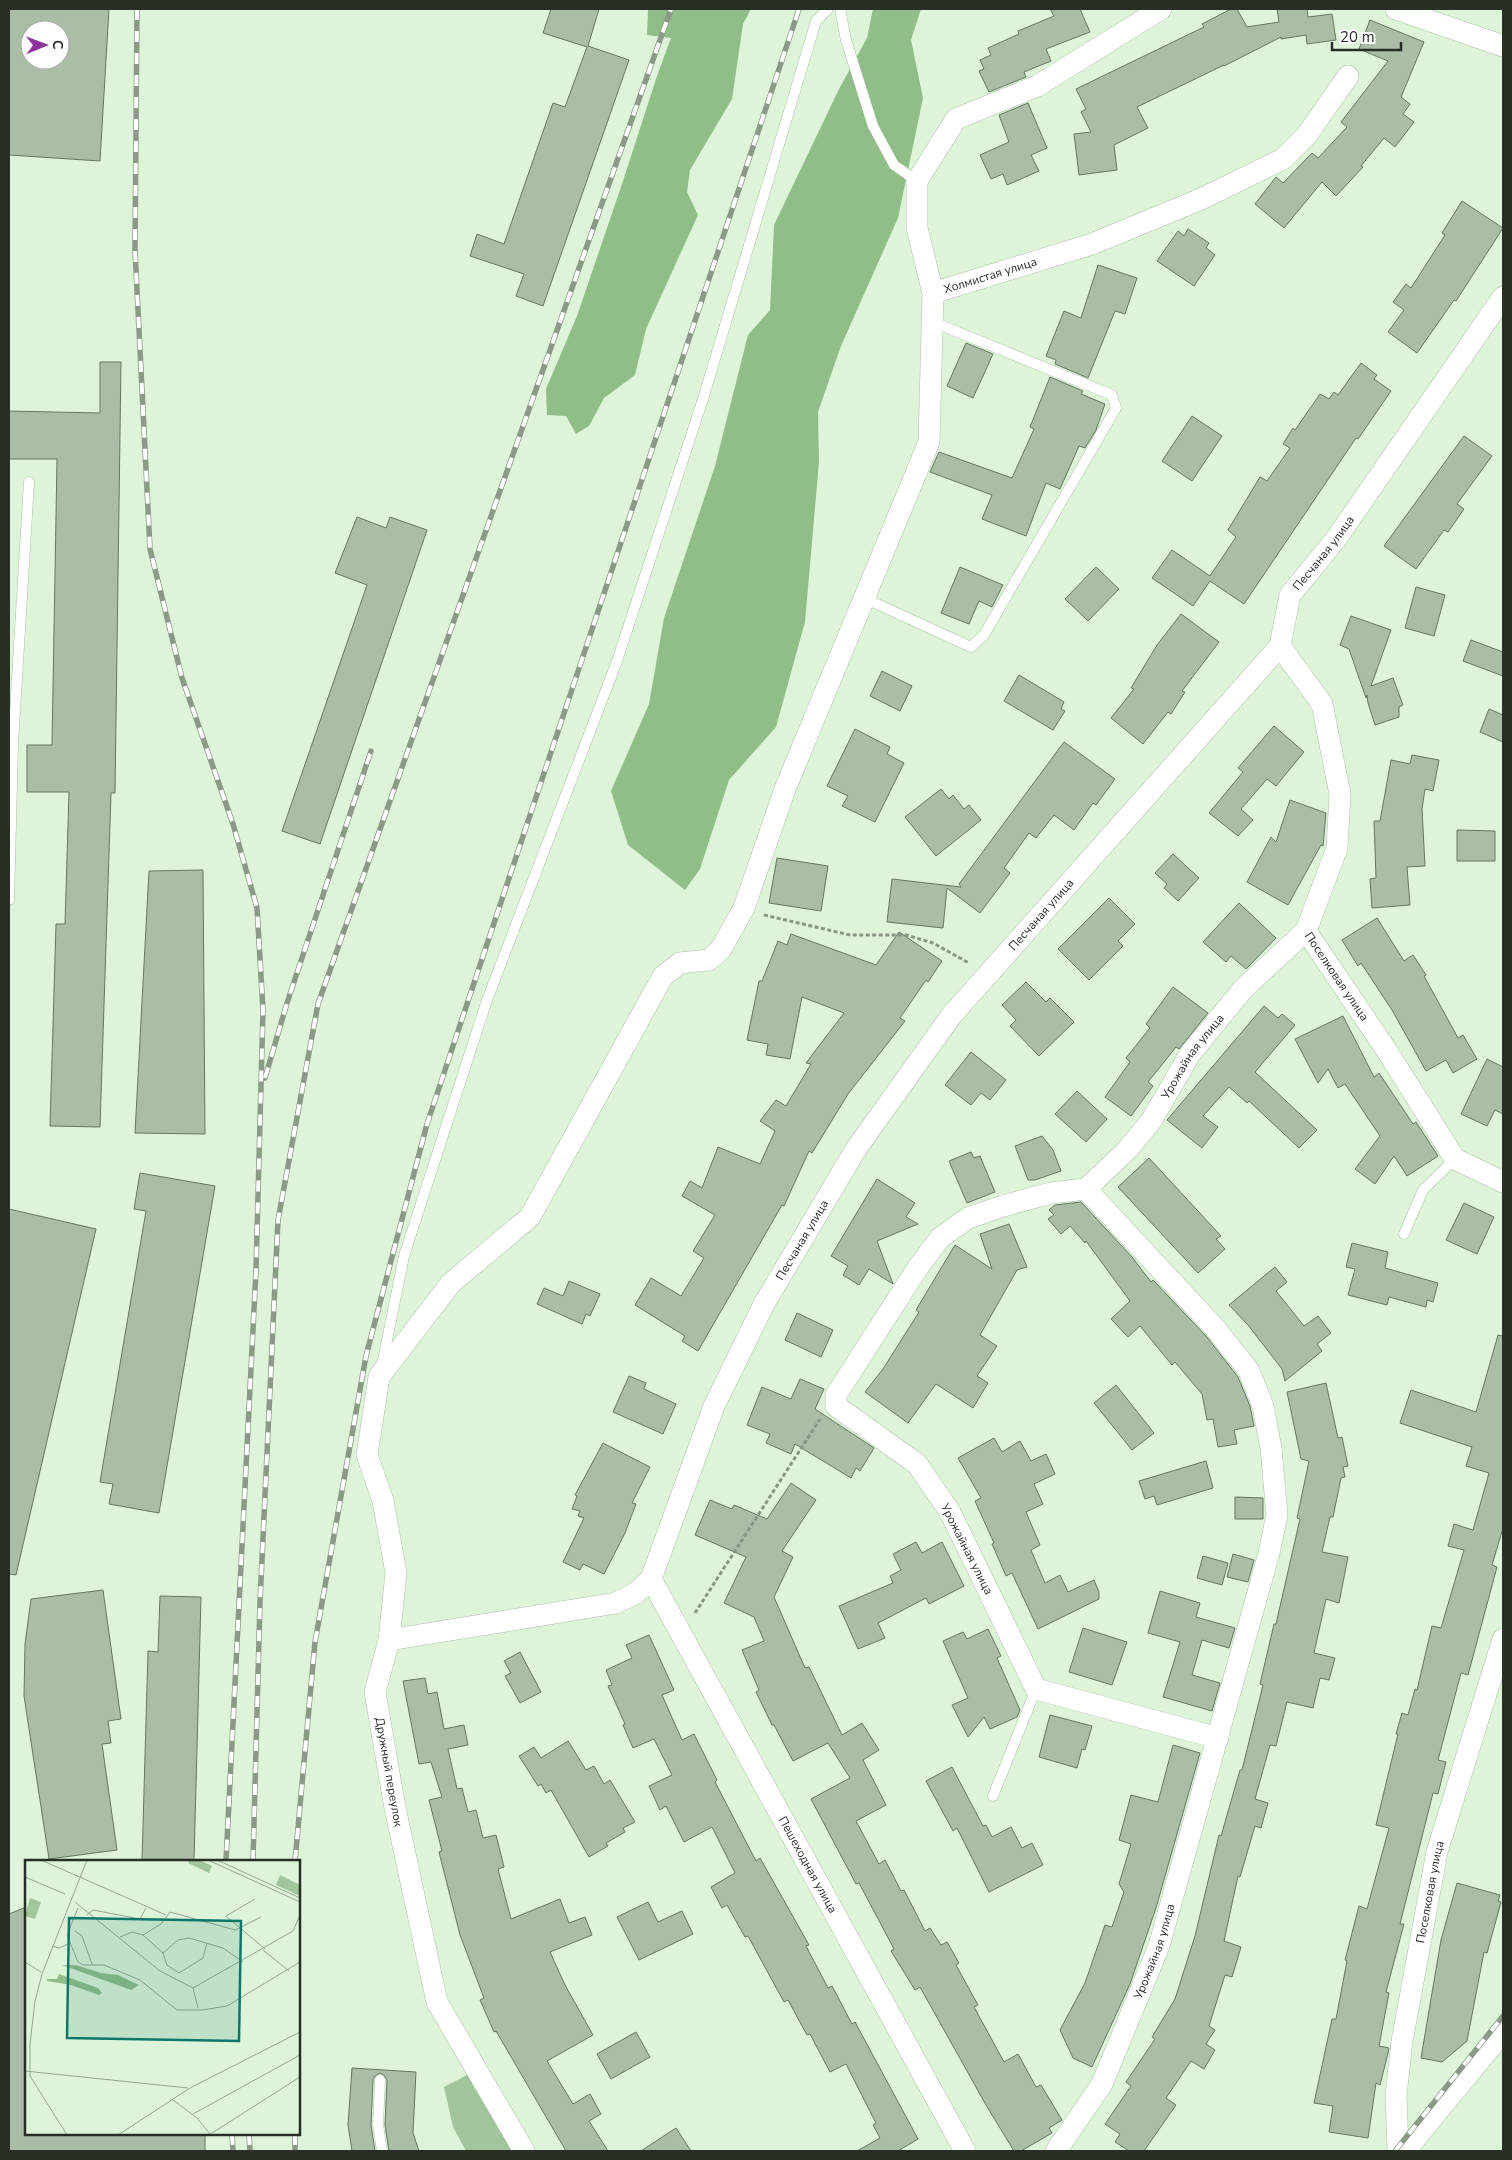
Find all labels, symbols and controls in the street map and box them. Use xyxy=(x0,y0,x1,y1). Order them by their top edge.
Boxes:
north arrow xyxy=(20,20,70,70)
scale bar xyxy=(1332,20,1401,52)
text: 20 m xyxy=(1340,27,1375,47)
text: С xyxy=(48,40,67,50)
street label: Холмистая улица xyxy=(942,253,1039,297)
street label: Песчаная улица xyxy=(1289,513,1358,594)
street label: Песчаная улица xyxy=(1005,875,1077,954)
street label: Поселковая улица xyxy=(1301,929,1373,1024)
street label: Урожайная улица xyxy=(1157,1011,1228,1103)
street label: Песчаная улица xyxy=(772,1197,832,1283)
street label: Урожайная улица xyxy=(937,1500,997,1597)
street label: Дружный переулок xyxy=(371,1716,407,1829)
street label: Пешеходная улица xyxy=(775,1813,841,1916)
street label: Поселковая улица xyxy=(1412,1839,1448,1945)
inset map xyxy=(25,1860,300,2135)
street label: Урожайная улица xyxy=(1130,1902,1178,2003)

